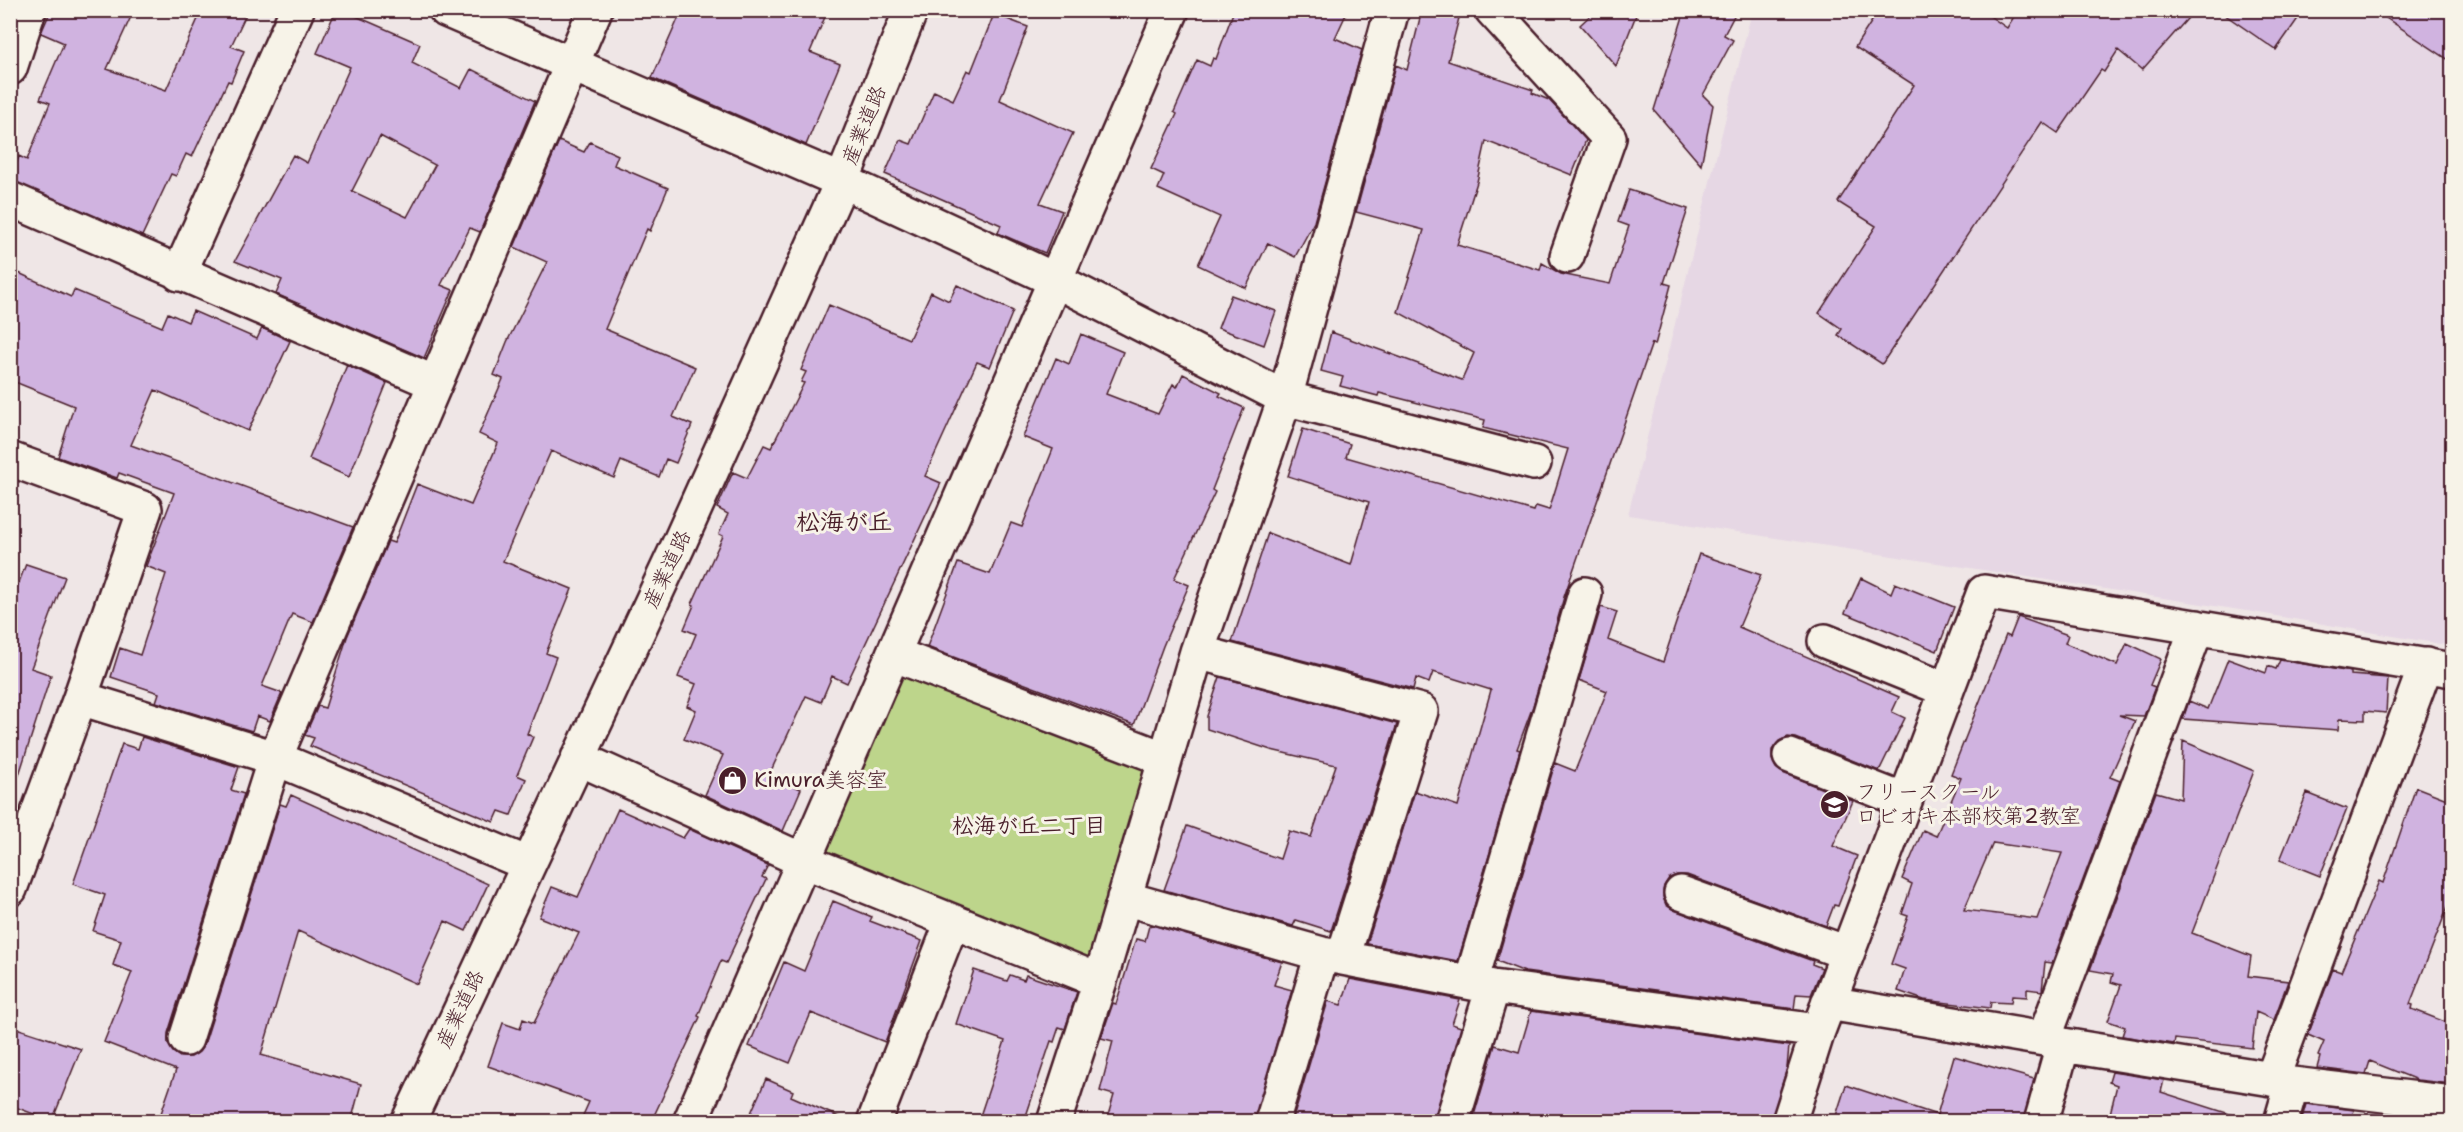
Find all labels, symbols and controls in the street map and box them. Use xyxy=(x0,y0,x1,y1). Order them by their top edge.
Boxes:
street label: 産業道路 xyxy=(835,81,893,169)
district label: 松海が丘 xyxy=(796,506,892,538)
street label: 産業道路 xyxy=(637,525,697,613)
shop icon: Kimura美容室 xyxy=(717,764,749,796)
place label: Kimura美容室 xyxy=(754,766,887,794)
place label: フリースクール ロビオキ本部校第2教室 xyxy=(1856,778,2081,830)
school or university icon: フリースクール ロビオキ本部校第2教室 xyxy=(1819,788,1851,820)
district label: 松海が丘二丁目 xyxy=(952,811,1106,840)
street label: 産業道路 xyxy=(430,965,490,1053)

